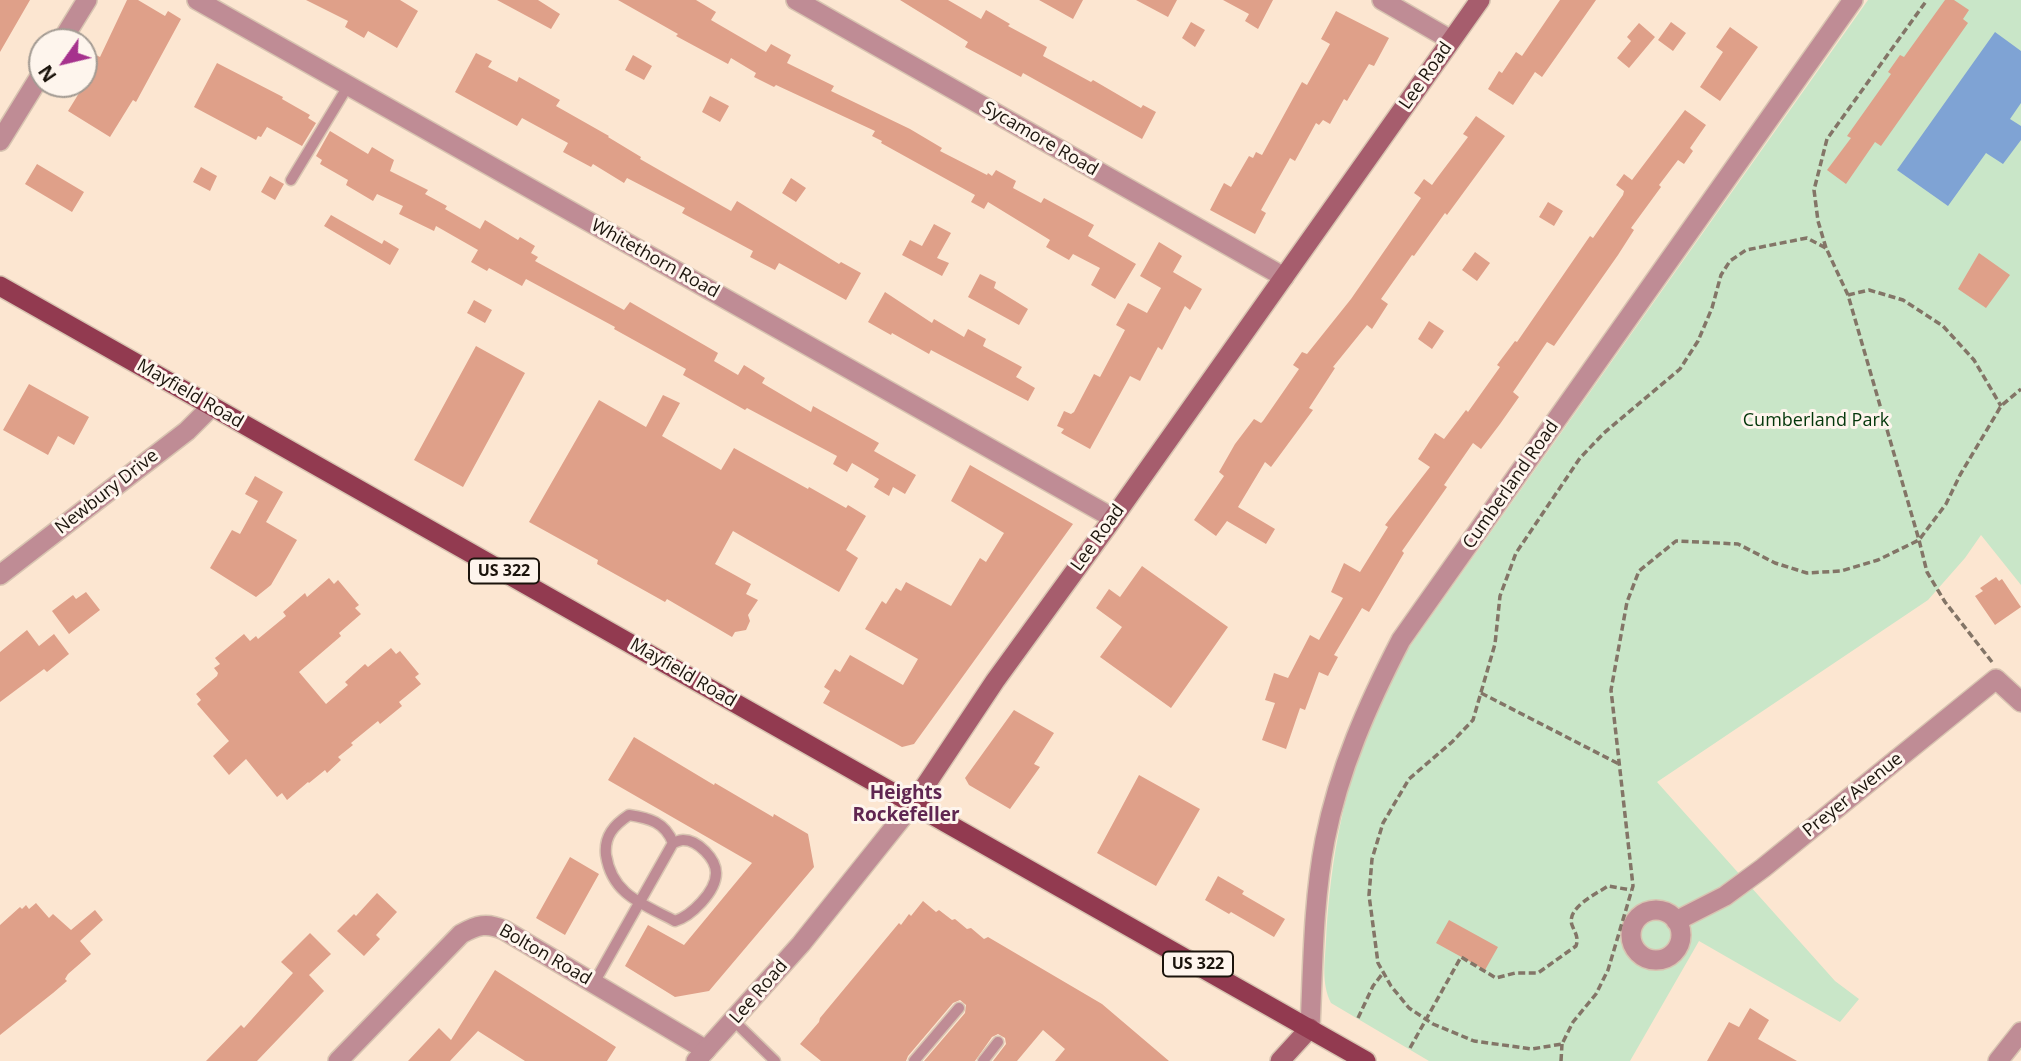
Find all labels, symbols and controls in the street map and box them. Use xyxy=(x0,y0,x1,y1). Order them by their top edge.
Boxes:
north arrow xyxy=(28,28,98,98)
street label: Lee Road xyxy=(1395,38,1457,114)
text: N xyxy=(32,60,62,87)
street label: Sycamore Road xyxy=(978,97,1102,181)
street label: Whitethorn Road xyxy=(587,215,723,303)
street label: Mayfield Road xyxy=(133,355,247,433)
park label: Cumberland Park xyxy=(1743,410,1889,432)
street label: Cumberland Road xyxy=(1459,417,1563,553)
street label: Newbury Drive xyxy=(51,445,163,539)
street label: Lee Road xyxy=(1067,500,1129,576)
road number: US 322 xyxy=(469,558,539,584)
street label: Mayfield Road xyxy=(626,634,740,712)
street label: Preyer Avenue xyxy=(1799,748,1907,842)
district label: Heights Rockefeller xyxy=(852,783,960,827)
street label: Bolton Road xyxy=(495,920,595,990)
road number: US 322 xyxy=(1163,952,1233,976)
street label: Lee Road xyxy=(726,956,792,1028)

